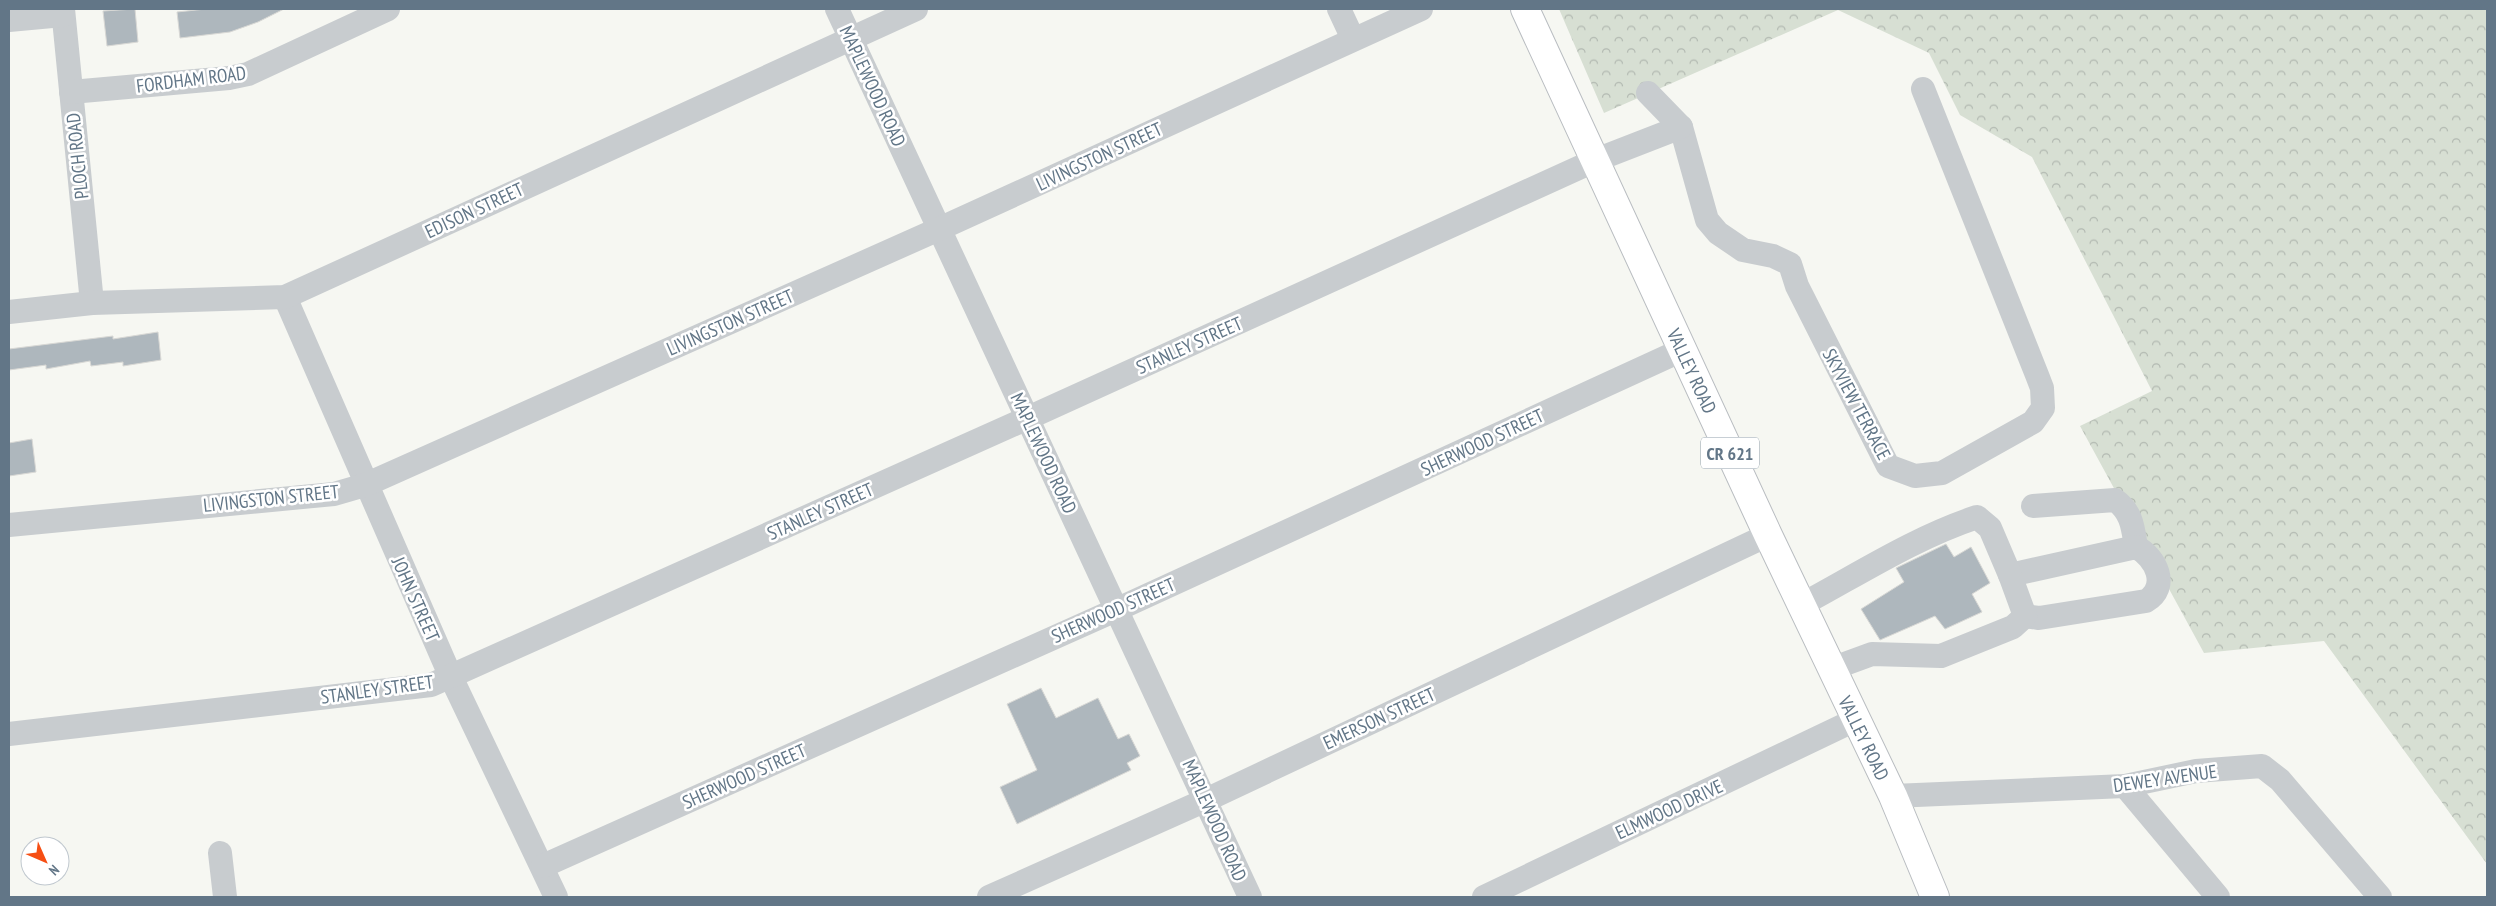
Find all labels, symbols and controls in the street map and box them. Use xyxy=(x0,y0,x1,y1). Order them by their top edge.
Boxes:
street label: MAPLEWOOD ROAD xyxy=(835,22,911,150)
street label: FORDHAM ROAD xyxy=(135,60,247,98)
street label: PLOCH ROAD xyxy=(61,112,93,200)
street label: LIVINGSTON STREET xyxy=(1032,116,1166,196)
street label: EDISON STREET xyxy=(421,177,528,243)
street label: LIVINGSTON STREET xyxy=(663,283,798,361)
street label: STANLEY STREET xyxy=(1132,311,1246,379)
street label: VALLEY ROAD xyxy=(1662,324,1722,417)
street label: SKYVIEW TERRACE xyxy=(1818,344,1896,464)
street label: MAPLEWOOD ROAD xyxy=(1006,389,1082,517)
street label: SHERWOOD STREET xyxy=(1417,403,1548,481)
road number: CR 621 xyxy=(1701,438,1759,468)
street label: STANLEY STREET xyxy=(763,477,877,545)
street label: LIVINGSTON STREET xyxy=(202,479,341,517)
street label: JOHN STREET xyxy=(386,552,445,645)
street label: SHERWOOD STREET xyxy=(1047,572,1179,648)
street label: STANLEY STREET xyxy=(319,669,435,709)
street label: EMERSON STREET xyxy=(1319,681,1439,754)
street label: VALLEY ROAD xyxy=(1833,691,1895,784)
street label: SHERWOOD STREET xyxy=(678,738,810,814)
street label: MAPLEWOOD ROAD xyxy=(1177,755,1253,885)
street label: DEWEY AVENUE xyxy=(2112,759,2218,797)
street label: ELMWOOD DRIVE xyxy=(1611,774,1727,844)
north arrow xyxy=(20,836,70,886)
text: N xyxy=(45,861,63,879)

